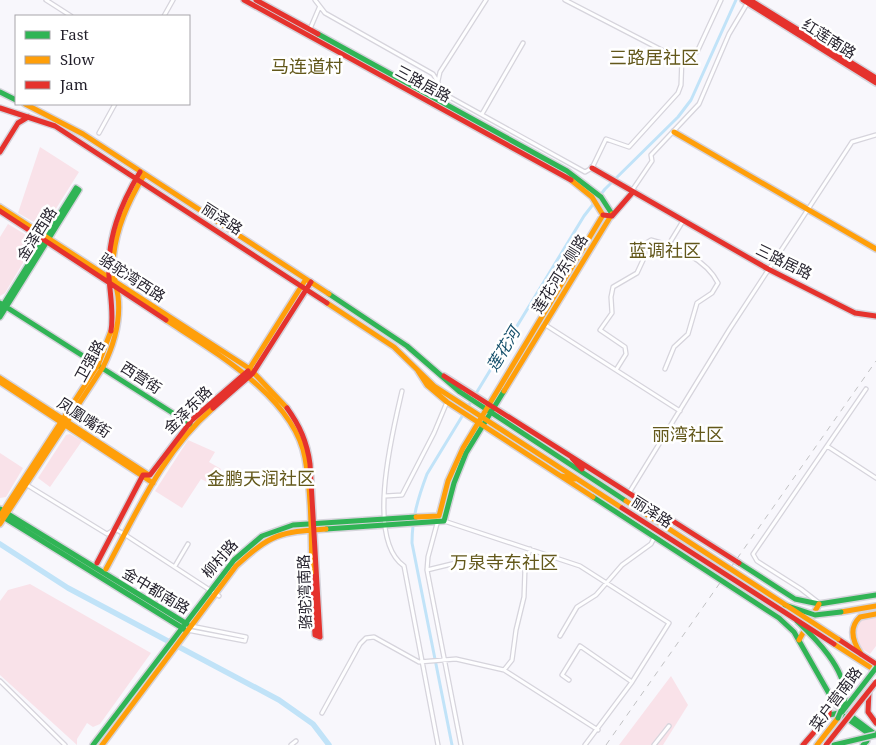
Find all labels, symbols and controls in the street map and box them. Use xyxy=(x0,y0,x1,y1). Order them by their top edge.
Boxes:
street label: 红莲南路 xyxy=(799,14,860,63)
legend xyxy=(15,15,190,105)
text: Fast xyxy=(60,24,89,44)
district label: 三路居社区 xyxy=(609,45,699,69)
text: Slow xyxy=(60,49,94,69)
district label: 马连道村 xyxy=(271,54,343,78)
street label: 三路居路 xyxy=(392,60,455,106)
text: Jam xyxy=(59,74,88,94)
street label: 丽泽路 xyxy=(198,198,247,239)
street label: 金泽西路 xyxy=(12,203,61,264)
street label: 莲花河东侧路 xyxy=(527,230,591,317)
district label: 蓝调社区 xyxy=(629,238,701,262)
street label: 三路居路 xyxy=(753,239,816,283)
street label: 骆驼湾西路 xyxy=(96,248,169,306)
water label: 莲花河 xyxy=(481,320,526,375)
street label: 卫强路 xyxy=(69,336,109,385)
street label: 西营街 xyxy=(117,357,166,398)
street label: 金泽东路 xyxy=(159,381,216,438)
street label: 凤凰嘴街 xyxy=(54,392,115,442)
district label: 丽湾社区 xyxy=(652,422,724,446)
district label: 金鹏天润社区 xyxy=(207,466,315,490)
street label: 丽泽路 xyxy=(628,491,677,532)
street label: 柳村路 xyxy=(197,535,242,582)
district label: 万泉寺东社区 xyxy=(450,550,558,574)
street label: 骆驼湾南路 xyxy=(293,554,315,630)
street label: 金中都南路 xyxy=(119,562,194,618)
street label: 菜户营南路 xyxy=(805,662,866,734)

